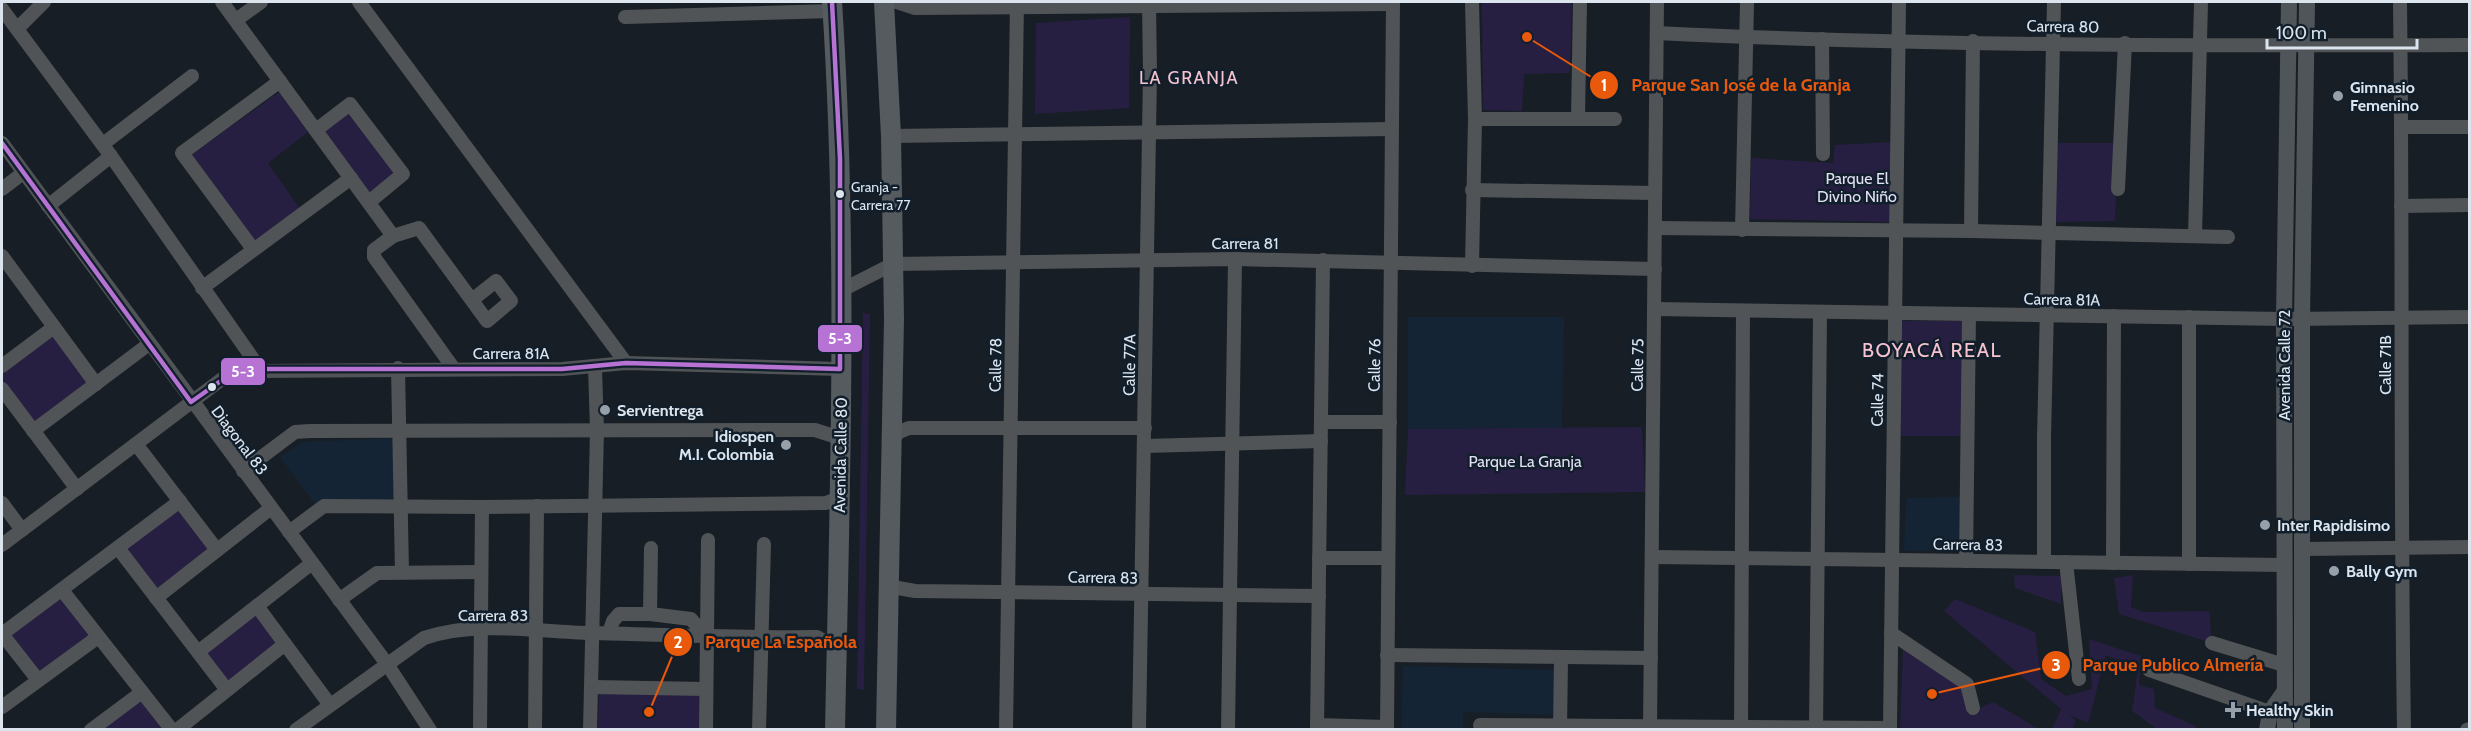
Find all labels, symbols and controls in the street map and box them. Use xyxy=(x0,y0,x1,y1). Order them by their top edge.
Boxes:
scale bar xyxy=(2267,12,2417,50)
street label: Carrera 80 xyxy=(2026,16,2100,37)
text: 100 m xyxy=(2276,22,2327,44)
district label: LA GRANJA xyxy=(1139,67,1239,89)
callout: Parque San José de la Granja xyxy=(1589,67,1863,103)
text: 1 xyxy=(1601,74,1607,96)
text: Parque San José de la Granja xyxy=(1631,74,1851,96)
place label: Gimnasio Femenino xyxy=(2350,78,2419,115)
marker: Gimnasio Femenino xyxy=(2331,89,2345,103)
park label: Parque El Divino Niño xyxy=(1817,169,1897,206)
place label: Granja - Carrera 77 xyxy=(851,178,910,214)
marker: Granja - Carrera 77 xyxy=(834,188,846,200)
street label: Carrera 81 xyxy=(1212,234,1278,253)
street label: Carrera 81A xyxy=(2024,289,2101,310)
street label: Avenida Calle 72 xyxy=(2275,310,2294,420)
line badge: 5-3 xyxy=(817,324,863,353)
text: 5-3 xyxy=(828,329,852,348)
street label: Calle 77A xyxy=(1119,334,1140,396)
street label: Calle 71B xyxy=(2376,335,2395,395)
street label: Calle 78 xyxy=(986,338,1005,392)
street label: Calle 76 xyxy=(1365,338,1384,392)
street label: Calle 75 xyxy=(1628,338,1647,392)
district label: BOYACÁ REAL xyxy=(1862,338,2002,362)
street label: Carrera 81A xyxy=(473,344,549,363)
line badge: 5-3 xyxy=(220,357,266,386)
text: 5-3 xyxy=(231,362,255,381)
street label: Calle 74 xyxy=(1868,373,1887,427)
unlabelled marker xyxy=(206,381,218,393)
street label: Avenida Calle 80 xyxy=(830,397,851,513)
place label: Servientrega xyxy=(617,401,703,420)
street label: Diagonal 83 xyxy=(207,402,272,479)
marker: Servientrega xyxy=(598,403,612,417)
place label: Idiospen M.I. Colombia xyxy=(679,427,774,464)
marker: Idiospen M.I. Colombia xyxy=(779,438,793,452)
park label: Parque La Granja xyxy=(1468,452,1582,471)
place label: Inter Rapidisimo xyxy=(2277,516,2390,535)
marker: Inter Rapidisimo xyxy=(2258,518,2272,532)
street label: Carrera 83 xyxy=(1933,534,2003,555)
place label: Bally Gym xyxy=(2346,562,2418,581)
marker: Bally Gym xyxy=(2327,564,2341,578)
street label: Carrera 83 xyxy=(1068,567,1138,588)
street label: Carrera 83 xyxy=(458,606,528,625)
callout: Parque La Española xyxy=(663,624,869,660)
text: 2 xyxy=(673,631,683,653)
text: Parque La Española xyxy=(705,631,857,653)
callout: Parque Publico Almería xyxy=(2041,647,2276,683)
text: 3 xyxy=(2051,654,2061,676)
text: Parque Publico Almería xyxy=(2082,654,2264,676)
marker: Healthy Skin xyxy=(2224,701,2242,719)
place label: Healthy Skin xyxy=(2246,701,2334,720)

